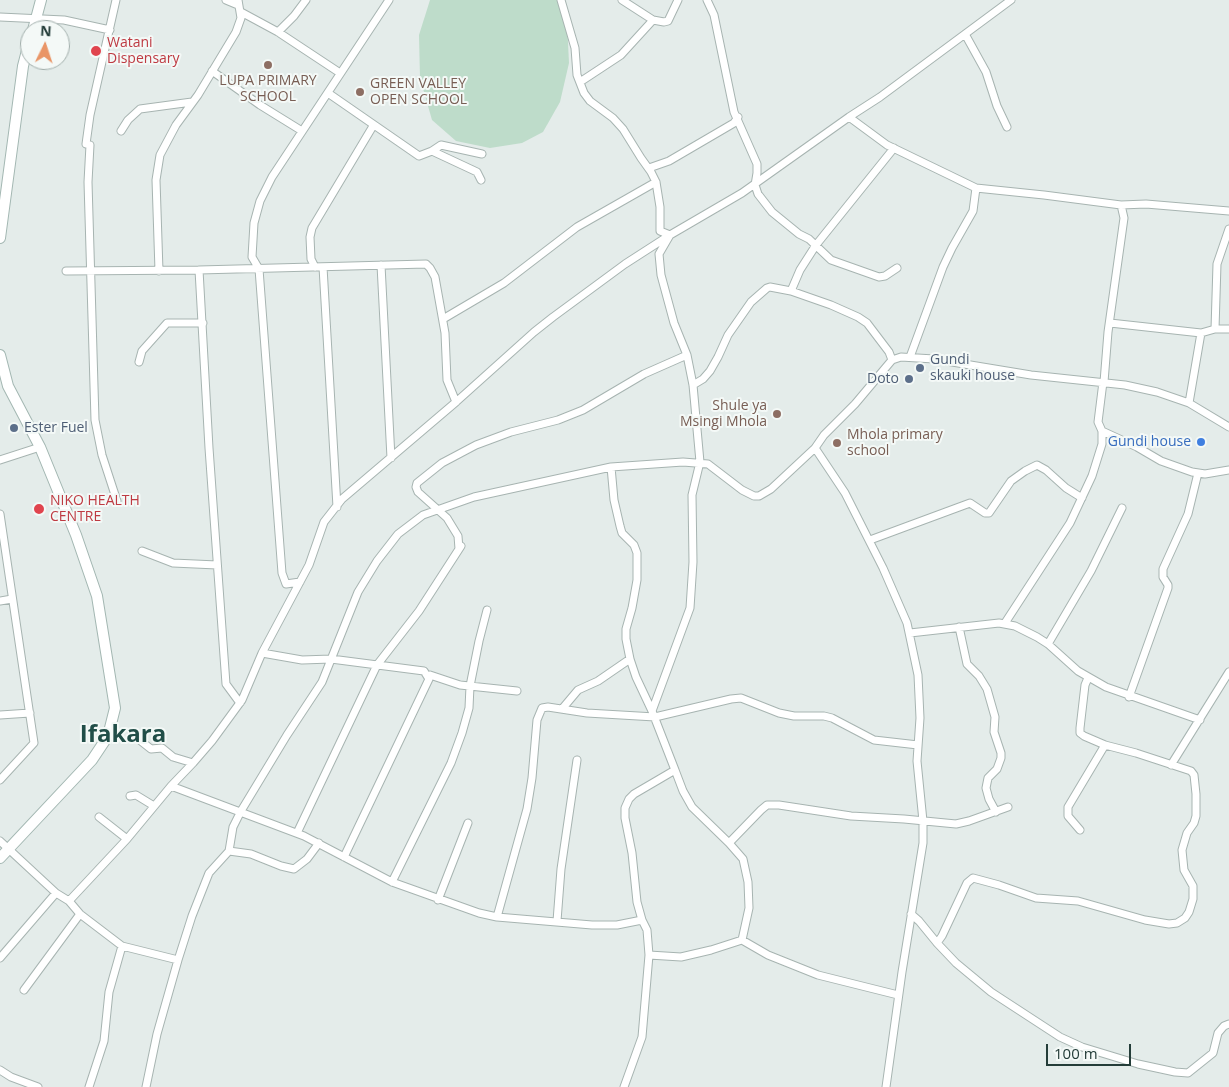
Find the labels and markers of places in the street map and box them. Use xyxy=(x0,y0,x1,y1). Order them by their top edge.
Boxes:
place label: Watani Dispensary xyxy=(107,35,180,68)
marker: Watani Dispensary xyxy=(89,44,103,58)
marker: LUPA PRIMARY SCHOOL xyxy=(262,59,274,71)
place label: LUPA PRIMARY SCHOOL xyxy=(219,73,317,105)
place label: GREEN VALLEY OPEN SCHOOL xyxy=(370,76,467,108)
marker: GREEN VALLEY OPEN SCHOOL xyxy=(354,86,366,98)
place label: Gundi skauki house xyxy=(930,352,1015,384)
marker: Gundi skauki house xyxy=(914,362,926,374)
place label: Doto xyxy=(867,371,899,387)
marker: Doto xyxy=(903,373,915,385)
place label: Shule ya Msingi Mhola xyxy=(680,398,767,431)
marker: Shule ya Msingi Mhola xyxy=(771,408,783,420)
place label: Ester Fuel xyxy=(24,420,88,436)
marker: Ester Fuel xyxy=(8,422,20,434)
place label: Mhola primary school xyxy=(847,427,943,460)
place label: Gundi house xyxy=(1108,434,1191,450)
marker: Gundi house xyxy=(1195,436,1207,448)
marker: Mhola primary school xyxy=(831,437,843,449)
place label: NIKO HEALTH CENTRE xyxy=(50,493,140,526)
marker: NIKO HEALTH CENTRE xyxy=(32,502,46,516)

